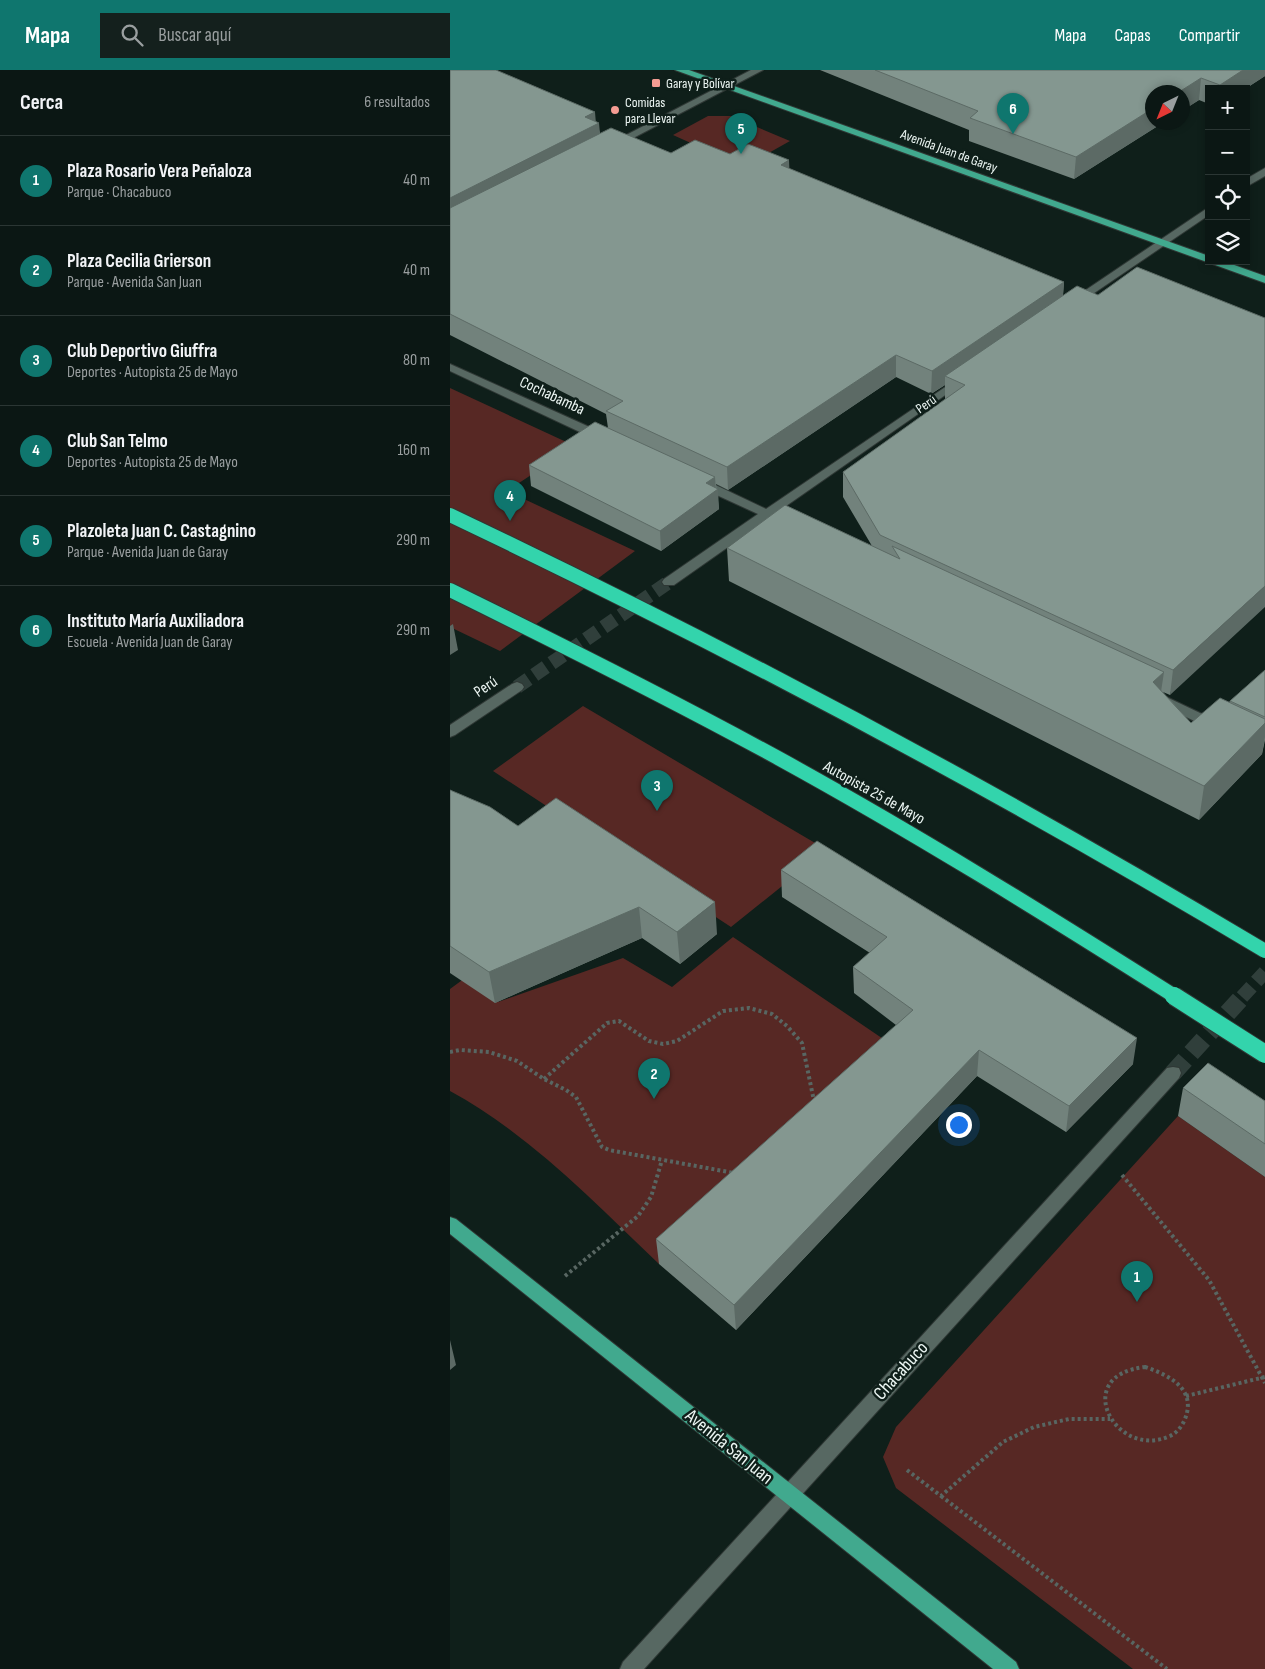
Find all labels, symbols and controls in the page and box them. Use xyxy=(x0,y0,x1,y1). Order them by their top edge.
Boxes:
search box xyxy=(100,13,450,58)
text: Mapa xyxy=(25,21,70,50)
icon: search xyxy=(118,21,146,49)
text: Buscar aquí xyxy=(158,24,231,47)
text: Mapa xyxy=(1054,25,1086,46)
text: Capas xyxy=(1114,25,1151,46)
text: Compartir xyxy=(1179,25,1240,46)
place label: Garay y Bolívar xyxy=(666,75,735,92)
marker: Garay y Bolívar xyxy=(650,77,662,89)
north arrow xyxy=(1145,85,1190,130)
map controls xyxy=(1205,85,1250,265)
button: + xyxy=(1205,85,1250,130)
text: Cerca xyxy=(20,90,63,115)
text: 6 resultados xyxy=(364,93,430,112)
pin: 6 xyxy=(997,93,1029,134)
place label: Comidas para Llevar xyxy=(625,94,676,127)
marker: Comidas para Llevar xyxy=(609,104,621,116)
pin: 5 xyxy=(725,113,757,154)
street label: Avenida Juan de Garay xyxy=(897,125,1000,177)
button: − xyxy=(1205,130,1250,175)
text: Plaza Rosario Vera Peñaloza xyxy=(67,160,252,183)
text: 1 xyxy=(33,171,39,190)
text: 40 m xyxy=(403,171,430,190)
button: locate xyxy=(1205,175,1250,220)
text: Parque · Chacabuco xyxy=(67,183,172,202)
button: layers xyxy=(1205,220,1250,265)
text: Plaza Cecilia Grierson xyxy=(67,250,211,273)
text: 2 xyxy=(32,261,40,280)
text: 40 m xyxy=(403,261,430,280)
text: Parque · Avenida San Juan xyxy=(67,273,202,292)
text: Club Deportivo Giuffra xyxy=(67,340,217,363)
text: 3 xyxy=(32,351,40,370)
text: 80 m xyxy=(403,351,430,370)
text: Deportes · Autopista 25 de Mayo xyxy=(67,363,238,382)
street label: Cochabamba xyxy=(516,373,588,419)
street label: Perú xyxy=(912,391,940,417)
text: Club San Telmo xyxy=(67,430,168,453)
text: 4 xyxy=(32,441,40,460)
text: 160 m xyxy=(397,441,430,460)
text: Deportes · Autopista 25 de Mayo xyxy=(67,453,238,472)
pin: 4 xyxy=(494,480,526,521)
text: Plazoleta Juan C. Castagnino xyxy=(67,520,256,543)
text: 5 xyxy=(32,531,40,550)
text: 290 m xyxy=(396,531,430,550)
text: Parque · Avenida Juan de Garay xyxy=(67,543,228,562)
text: Instituto María Auxiliadora xyxy=(67,610,244,633)
text: 6 xyxy=(32,621,40,640)
text: 290 m xyxy=(396,621,430,640)
text: Escuela · Avenida Juan de Garay xyxy=(67,633,232,652)
street label: Perú xyxy=(471,672,501,702)
street label: Autopista 25 de Mayo xyxy=(819,757,928,829)
pin: 3 xyxy=(641,770,673,811)
pin: 2 xyxy=(638,1058,670,1099)
your location xyxy=(946,1112,972,1138)
pin: 1 xyxy=(1121,1261,1153,1302)
street label: Chacabuco xyxy=(869,1337,933,1405)
street label: Avenida San Juan xyxy=(680,1404,778,1489)

